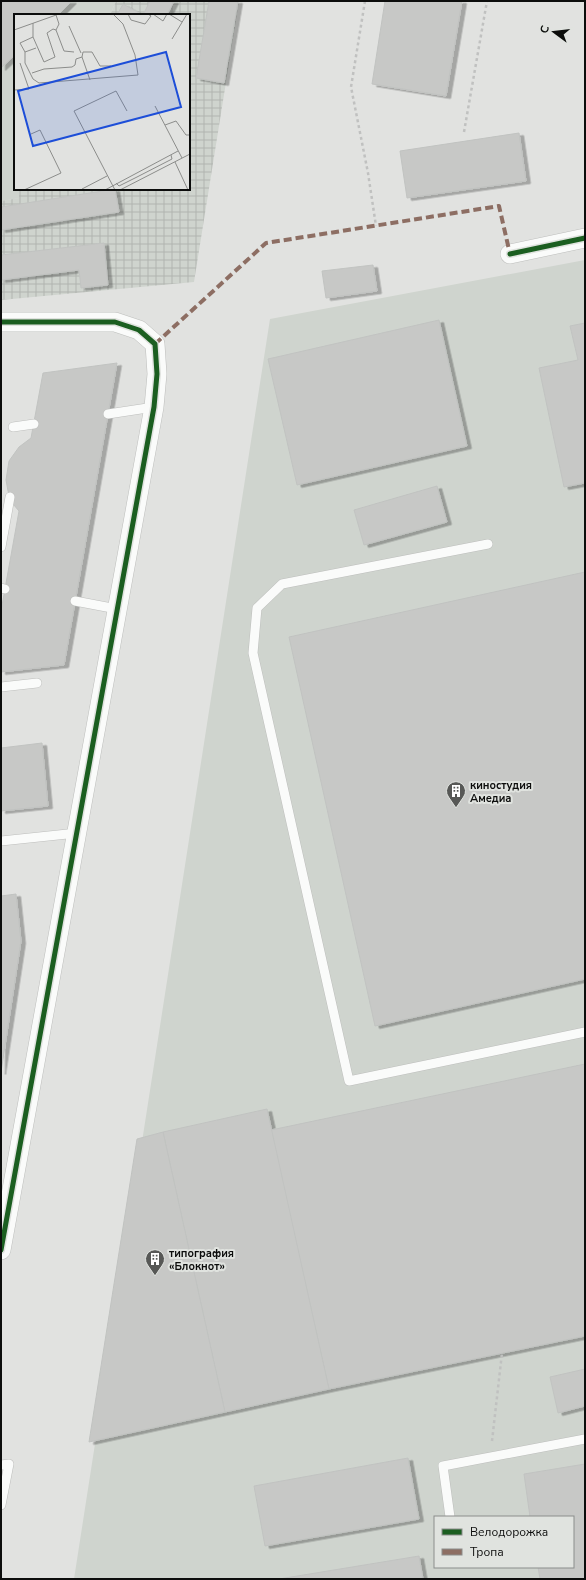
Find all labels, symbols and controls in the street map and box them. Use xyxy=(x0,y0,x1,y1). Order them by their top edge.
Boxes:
north arrow xyxy=(534,12,574,52)
inset map xyxy=(14,14,190,190)
text: С xyxy=(537,23,553,35)
place label: киностудия Амедиа xyxy=(470,778,532,806)
building icon: киностудия Амедиа xyxy=(445,780,467,808)
place label: типография «Блокнот» xyxy=(169,1246,234,1274)
building icon: типография «Блокнот» xyxy=(144,1248,166,1276)
legend xyxy=(434,1516,574,1568)
text: Велодорожка xyxy=(470,1524,548,1540)
text: Тропа xyxy=(470,1544,504,1560)

